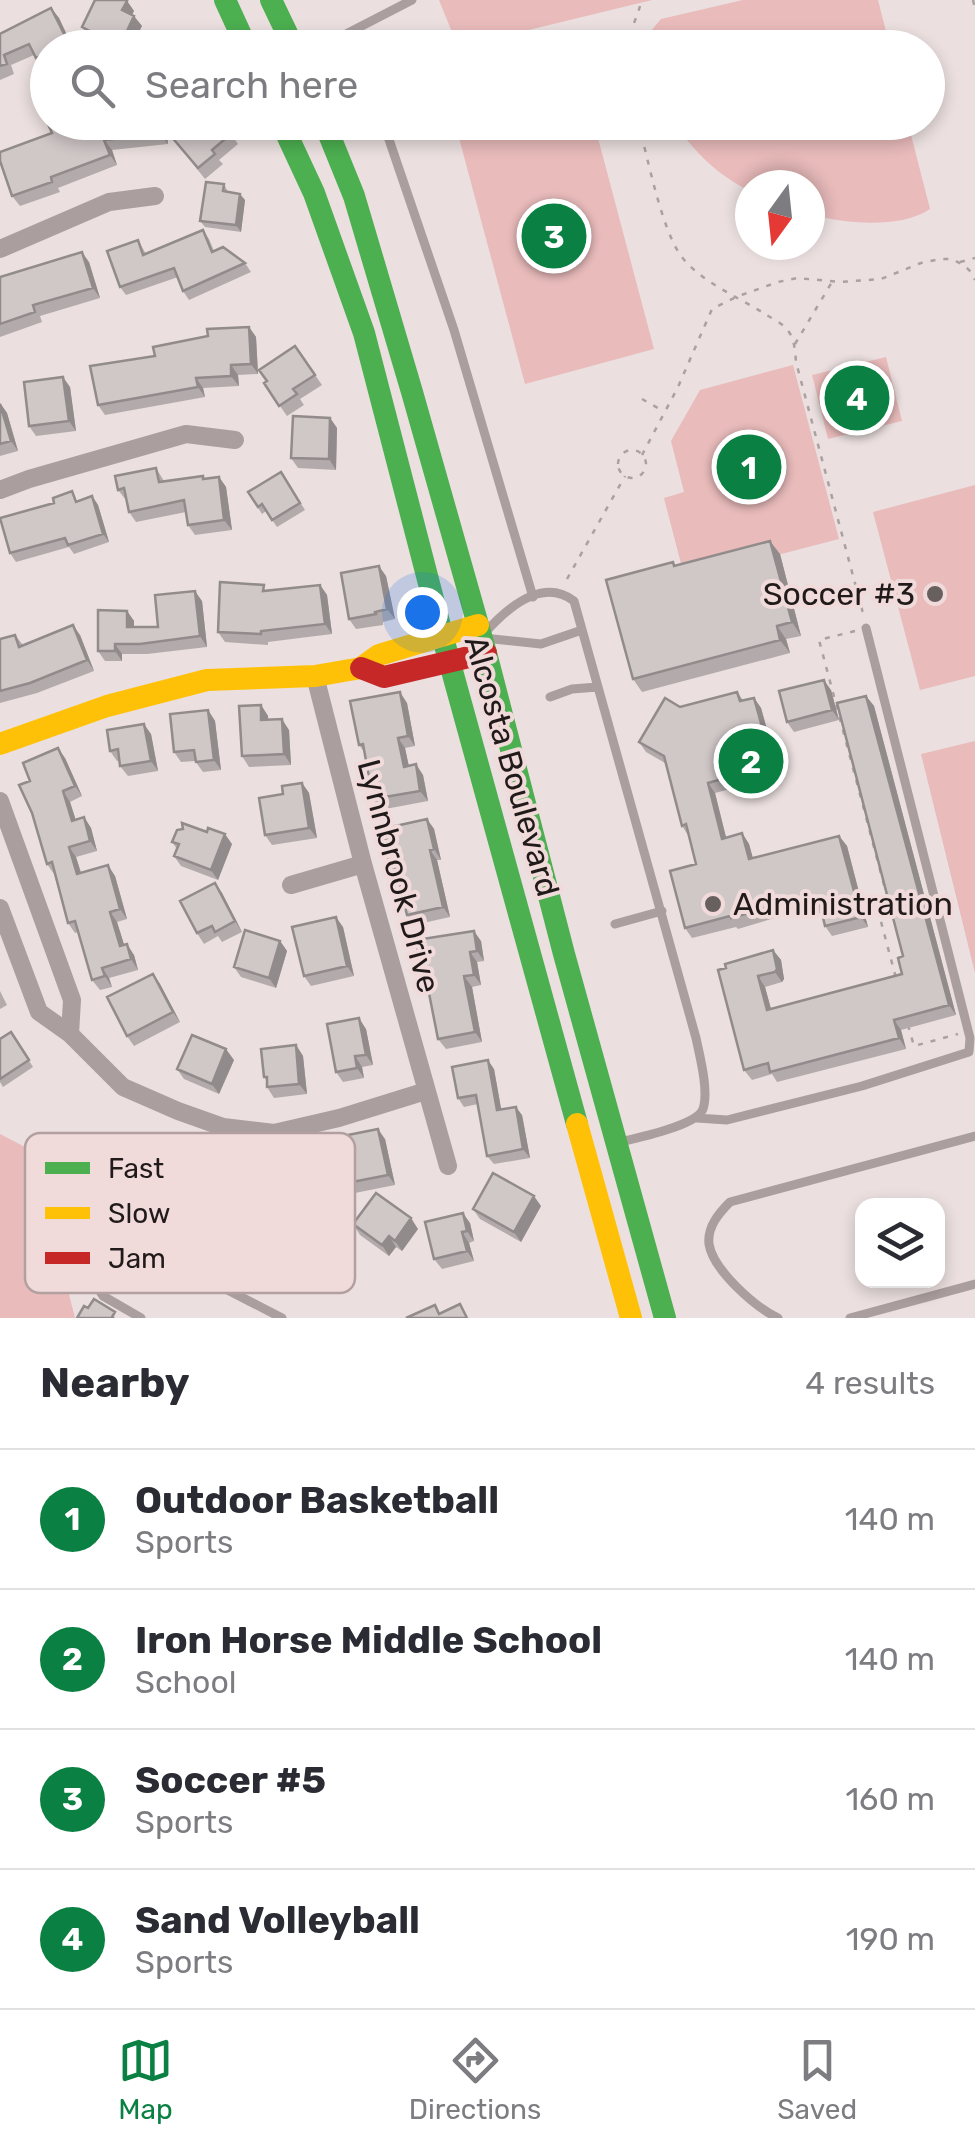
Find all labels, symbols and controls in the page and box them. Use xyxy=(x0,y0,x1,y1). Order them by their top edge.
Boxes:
search box xyxy=(30,30,945,140)
icon: search xyxy=(65,58,120,113)
text: Search here xyxy=(145,62,358,108)
north arrow xyxy=(735,170,825,260)
pin: 3 xyxy=(522,198,586,274)
pin: 4 xyxy=(824,360,890,436)
pin: 1 xyxy=(716,430,782,504)
place label: Soccer #3 xyxy=(763,575,915,613)
marker: Soccer #3 xyxy=(924,583,946,605)
your location xyxy=(397,587,448,638)
street label: Alcosta Boulevard xyxy=(457,631,567,901)
pin: 2 xyxy=(718,724,784,798)
street label: Lynnbrook Drive xyxy=(350,755,448,997)
place label: Administration xyxy=(733,885,953,923)
marker: Administration xyxy=(702,893,724,915)
legend xyxy=(25,1133,355,1293)
text: Fast xyxy=(108,1152,164,1185)
text: Slow xyxy=(108,1197,170,1230)
map controls xyxy=(855,1198,945,1288)
button: layers xyxy=(855,1198,945,1288)
text: Jam xyxy=(108,1242,166,1275)
text: Nearby xyxy=(40,1358,190,1408)
text: 4 results xyxy=(805,1364,935,1402)
text: Outdoor Basketball xyxy=(135,1477,499,1523)
text: 1 xyxy=(65,1500,80,1538)
text: 140 m xyxy=(845,1500,935,1538)
text: Sports xyxy=(135,1523,233,1561)
text: Iron Horse Middle School xyxy=(135,1617,602,1663)
text: 2 xyxy=(62,1640,83,1678)
text: 140 m xyxy=(845,1640,935,1678)
text: School xyxy=(135,1663,237,1701)
text: Soccer #5 xyxy=(135,1757,326,1803)
text: 3 xyxy=(62,1780,83,1818)
text: 160 m xyxy=(845,1780,935,1818)
text: Sports xyxy=(135,1803,233,1841)
text: Sand Volleyball xyxy=(135,1897,420,1943)
text: 4 xyxy=(62,1920,83,1958)
text: 190 m xyxy=(846,1920,935,1958)
text: Sports xyxy=(135,1943,233,1981)
tab: Map xyxy=(118,2033,173,2126)
tab: Directions xyxy=(409,2033,541,2126)
tab: Saved xyxy=(777,2033,857,2126)

